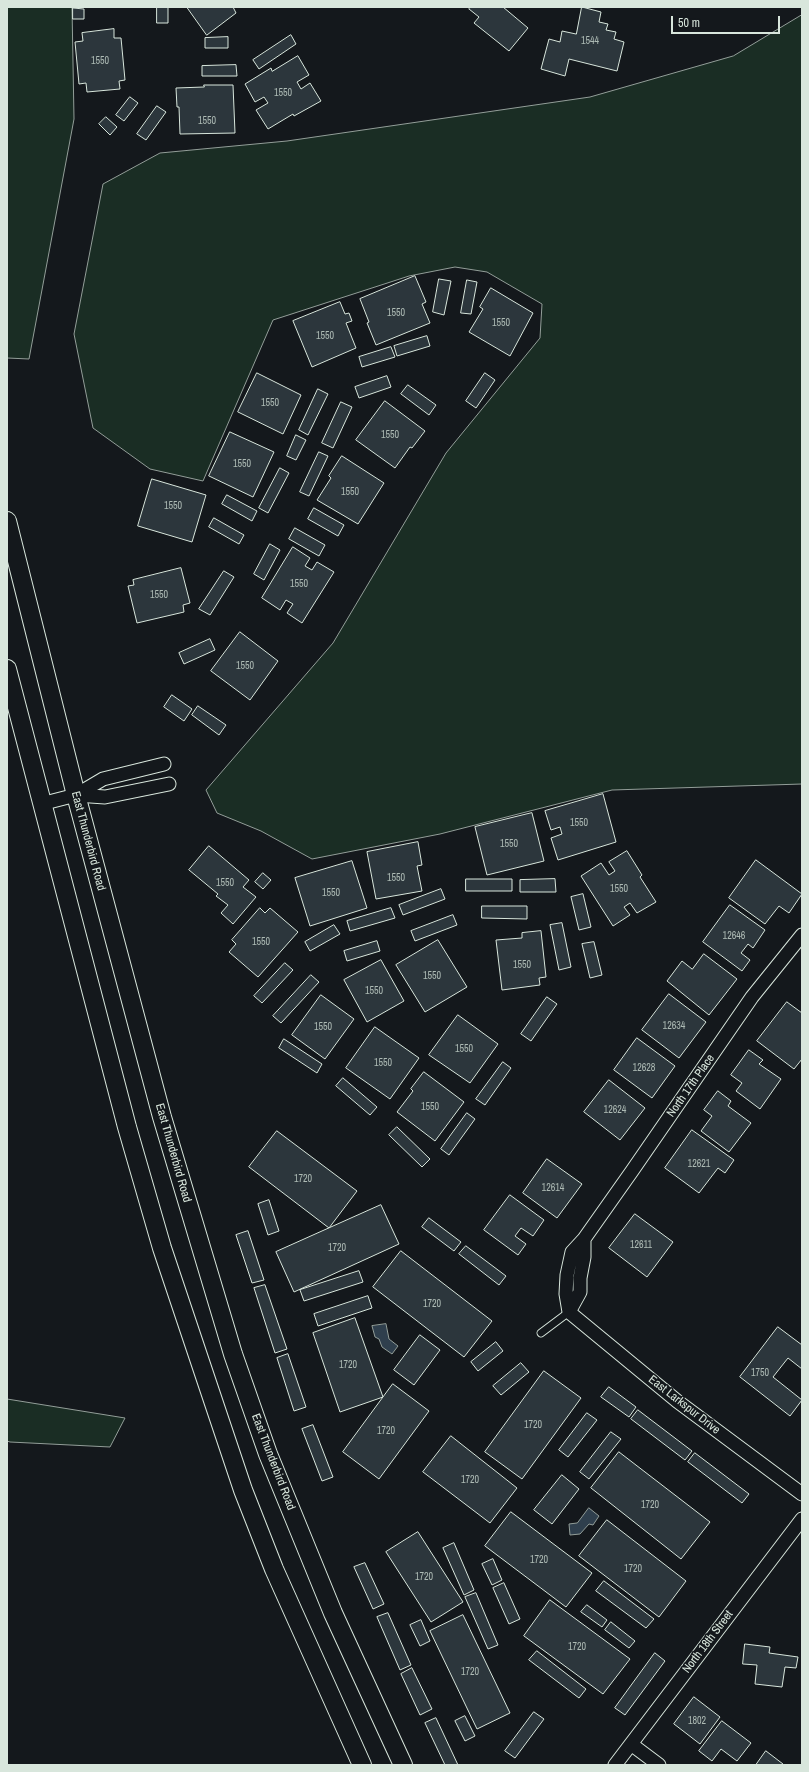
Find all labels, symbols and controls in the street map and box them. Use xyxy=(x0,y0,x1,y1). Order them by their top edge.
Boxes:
scale bar xyxy=(673,8,782,34)
text: 50 m xyxy=(678,15,700,31)
house number: 1544 xyxy=(581,35,599,47)
house number: 1550 xyxy=(91,55,109,67)
house number: 1550 xyxy=(274,87,292,99)
house number: 1550 xyxy=(198,115,216,127)
house number: 1550 xyxy=(387,307,405,319)
house number: 1550 xyxy=(492,317,510,329)
house number: 1550 xyxy=(316,330,334,342)
house number: 1550 xyxy=(261,397,279,409)
house number: 1550 xyxy=(381,429,399,441)
house number: 1550 xyxy=(233,458,251,470)
house number: 1550 xyxy=(341,486,359,498)
house number: 1550 xyxy=(164,500,182,512)
house number: 1550 xyxy=(290,578,308,590)
house number: 1550 xyxy=(150,589,168,601)
house number: 1550 xyxy=(236,660,254,672)
street label: East Thunderbird Road xyxy=(68,790,108,892)
house number: 1550 xyxy=(570,817,588,829)
house number: 1550 xyxy=(500,838,518,850)
house number: 1550 xyxy=(387,872,405,884)
house number: 1550 xyxy=(216,877,234,889)
house number: 1550 xyxy=(610,883,628,895)
house number: 1550 xyxy=(322,887,340,899)
house number: 12646 xyxy=(723,930,745,942)
house number: 1550 xyxy=(252,936,270,948)
house number: 1550 xyxy=(513,959,531,971)
house number: 1550 xyxy=(423,970,441,982)
house number: 1550 xyxy=(365,985,383,997)
house number: 12634 xyxy=(663,1020,685,1032)
house number: 1550 xyxy=(314,1021,332,1033)
house number: 1550 xyxy=(455,1043,473,1055)
street label: North 17th Place xyxy=(664,1052,718,1120)
house number: 1550 xyxy=(374,1057,392,1069)
house number: 12628 xyxy=(633,1062,655,1074)
house number: 1550 xyxy=(421,1101,439,1113)
street label: East Thunderbird Road xyxy=(152,1102,194,1204)
house number: 12624 xyxy=(604,1104,626,1116)
house number: 12621 xyxy=(688,1158,710,1170)
house number: 1720 xyxy=(294,1173,312,1185)
house number: 12614 xyxy=(542,1182,564,1194)
house number: 12611 xyxy=(630,1239,652,1251)
house number: 1720 xyxy=(328,1242,346,1254)
house number: 1720 xyxy=(423,1298,441,1310)
house number: 1720 xyxy=(339,1359,357,1371)
house number: 1750 xyxy=(751,1367,769,1379)
street label: East Larkspur Drive xyxy=(645,1373,723,1437)
street label: East Thunderbird Road xyxy=(248,1412,298,1512)
house number: 1720 xyxy=(524,1419,542,1431)
house number: 1720 xyxy=(377,1425,395,1437)
house number: 1720 xyxy=(461,1474,479,1486)
house number: 1720 xyxy=(641,1499,659,1511)
house number: 1720 xyxy=(530,1554,548,1566)
house number: 1720 xyxy=(624,1563,642,1575)
house number: 1720 xyxy=(415,1571,433,1583)
street label: North 18th Street xyxy=(680,1608,736,1676)
house number: 1720 xyxy=(568,1641,586,1653)
house number: 1720 xyxy=(461,1666,479,1678)
house number: 1802 xyxy=(688,1715,706,1727)

